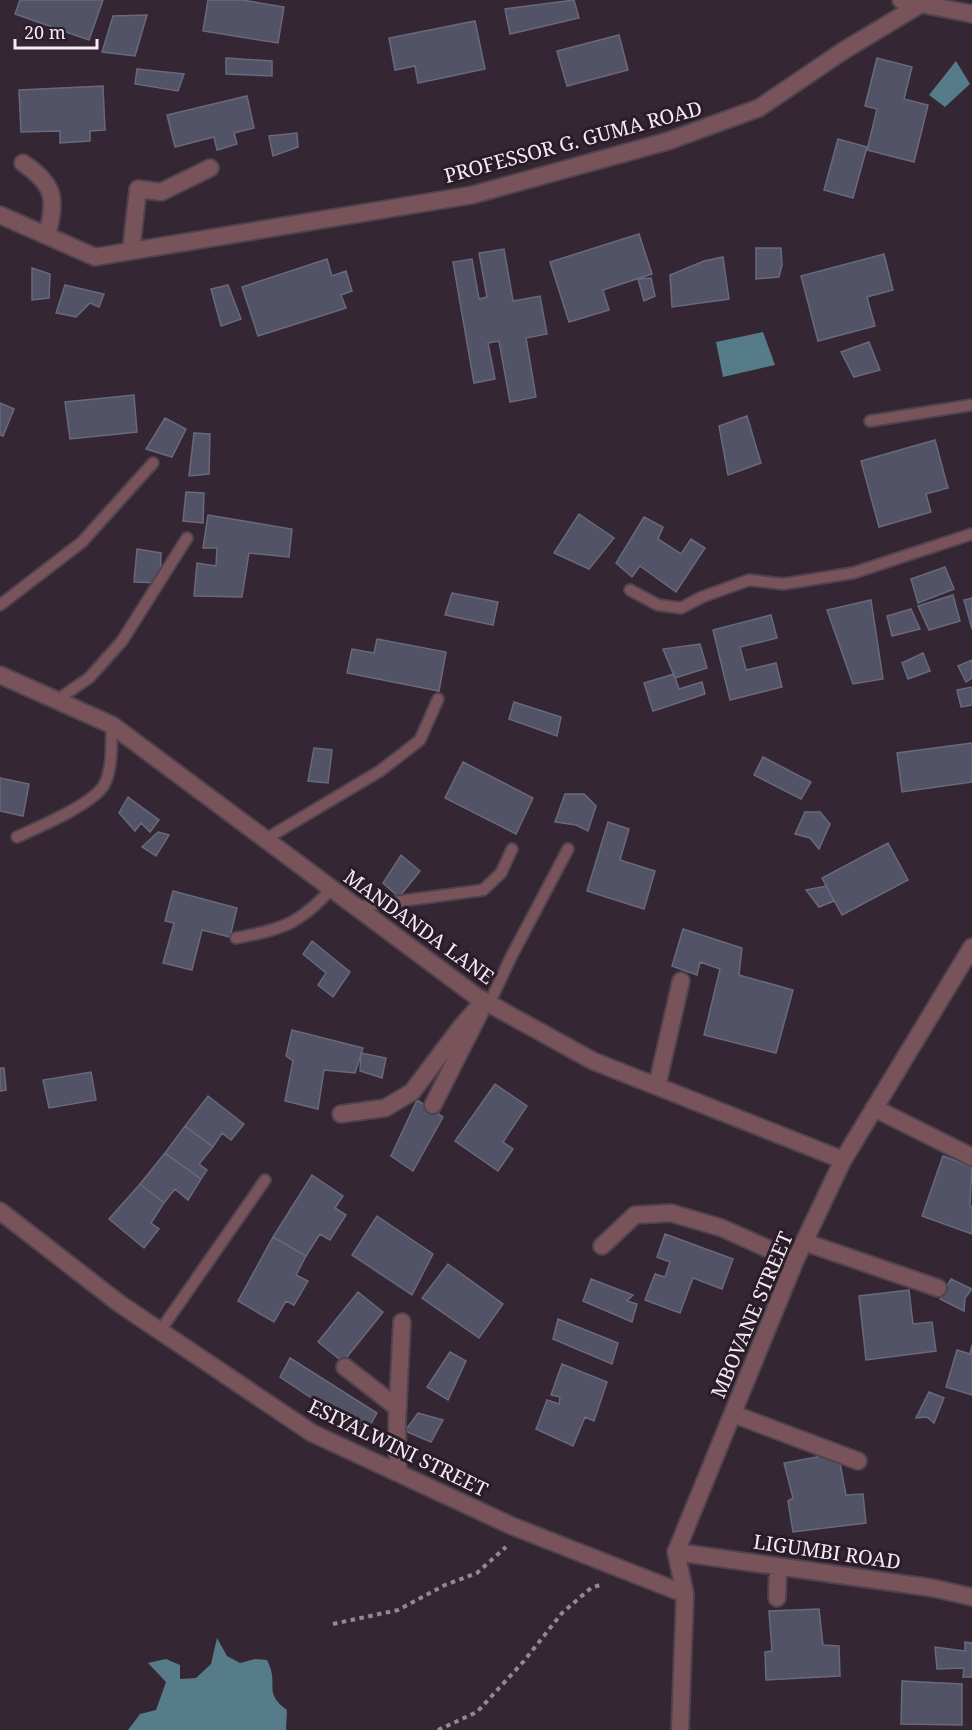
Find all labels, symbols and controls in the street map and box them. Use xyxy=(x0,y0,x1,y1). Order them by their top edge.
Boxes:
scale bar xyxy=(15,12,98,50)
text: 20 m xyxy=(24,20,66,44)
street label: PROFESSOR G. GUMA ROAD xyxy=(441,94,705,189)
street label: MANDANDA LANE xyxy=(339,863,500,990)
street label: MBOVANE STREET xyxy=(704,1227,799,1402)
street label: ESIYALWINI STREET xyxy=(304,1392,492,1503)
street label: LIGUMBI ROAD xyxy=(752,1528,903,1575)

